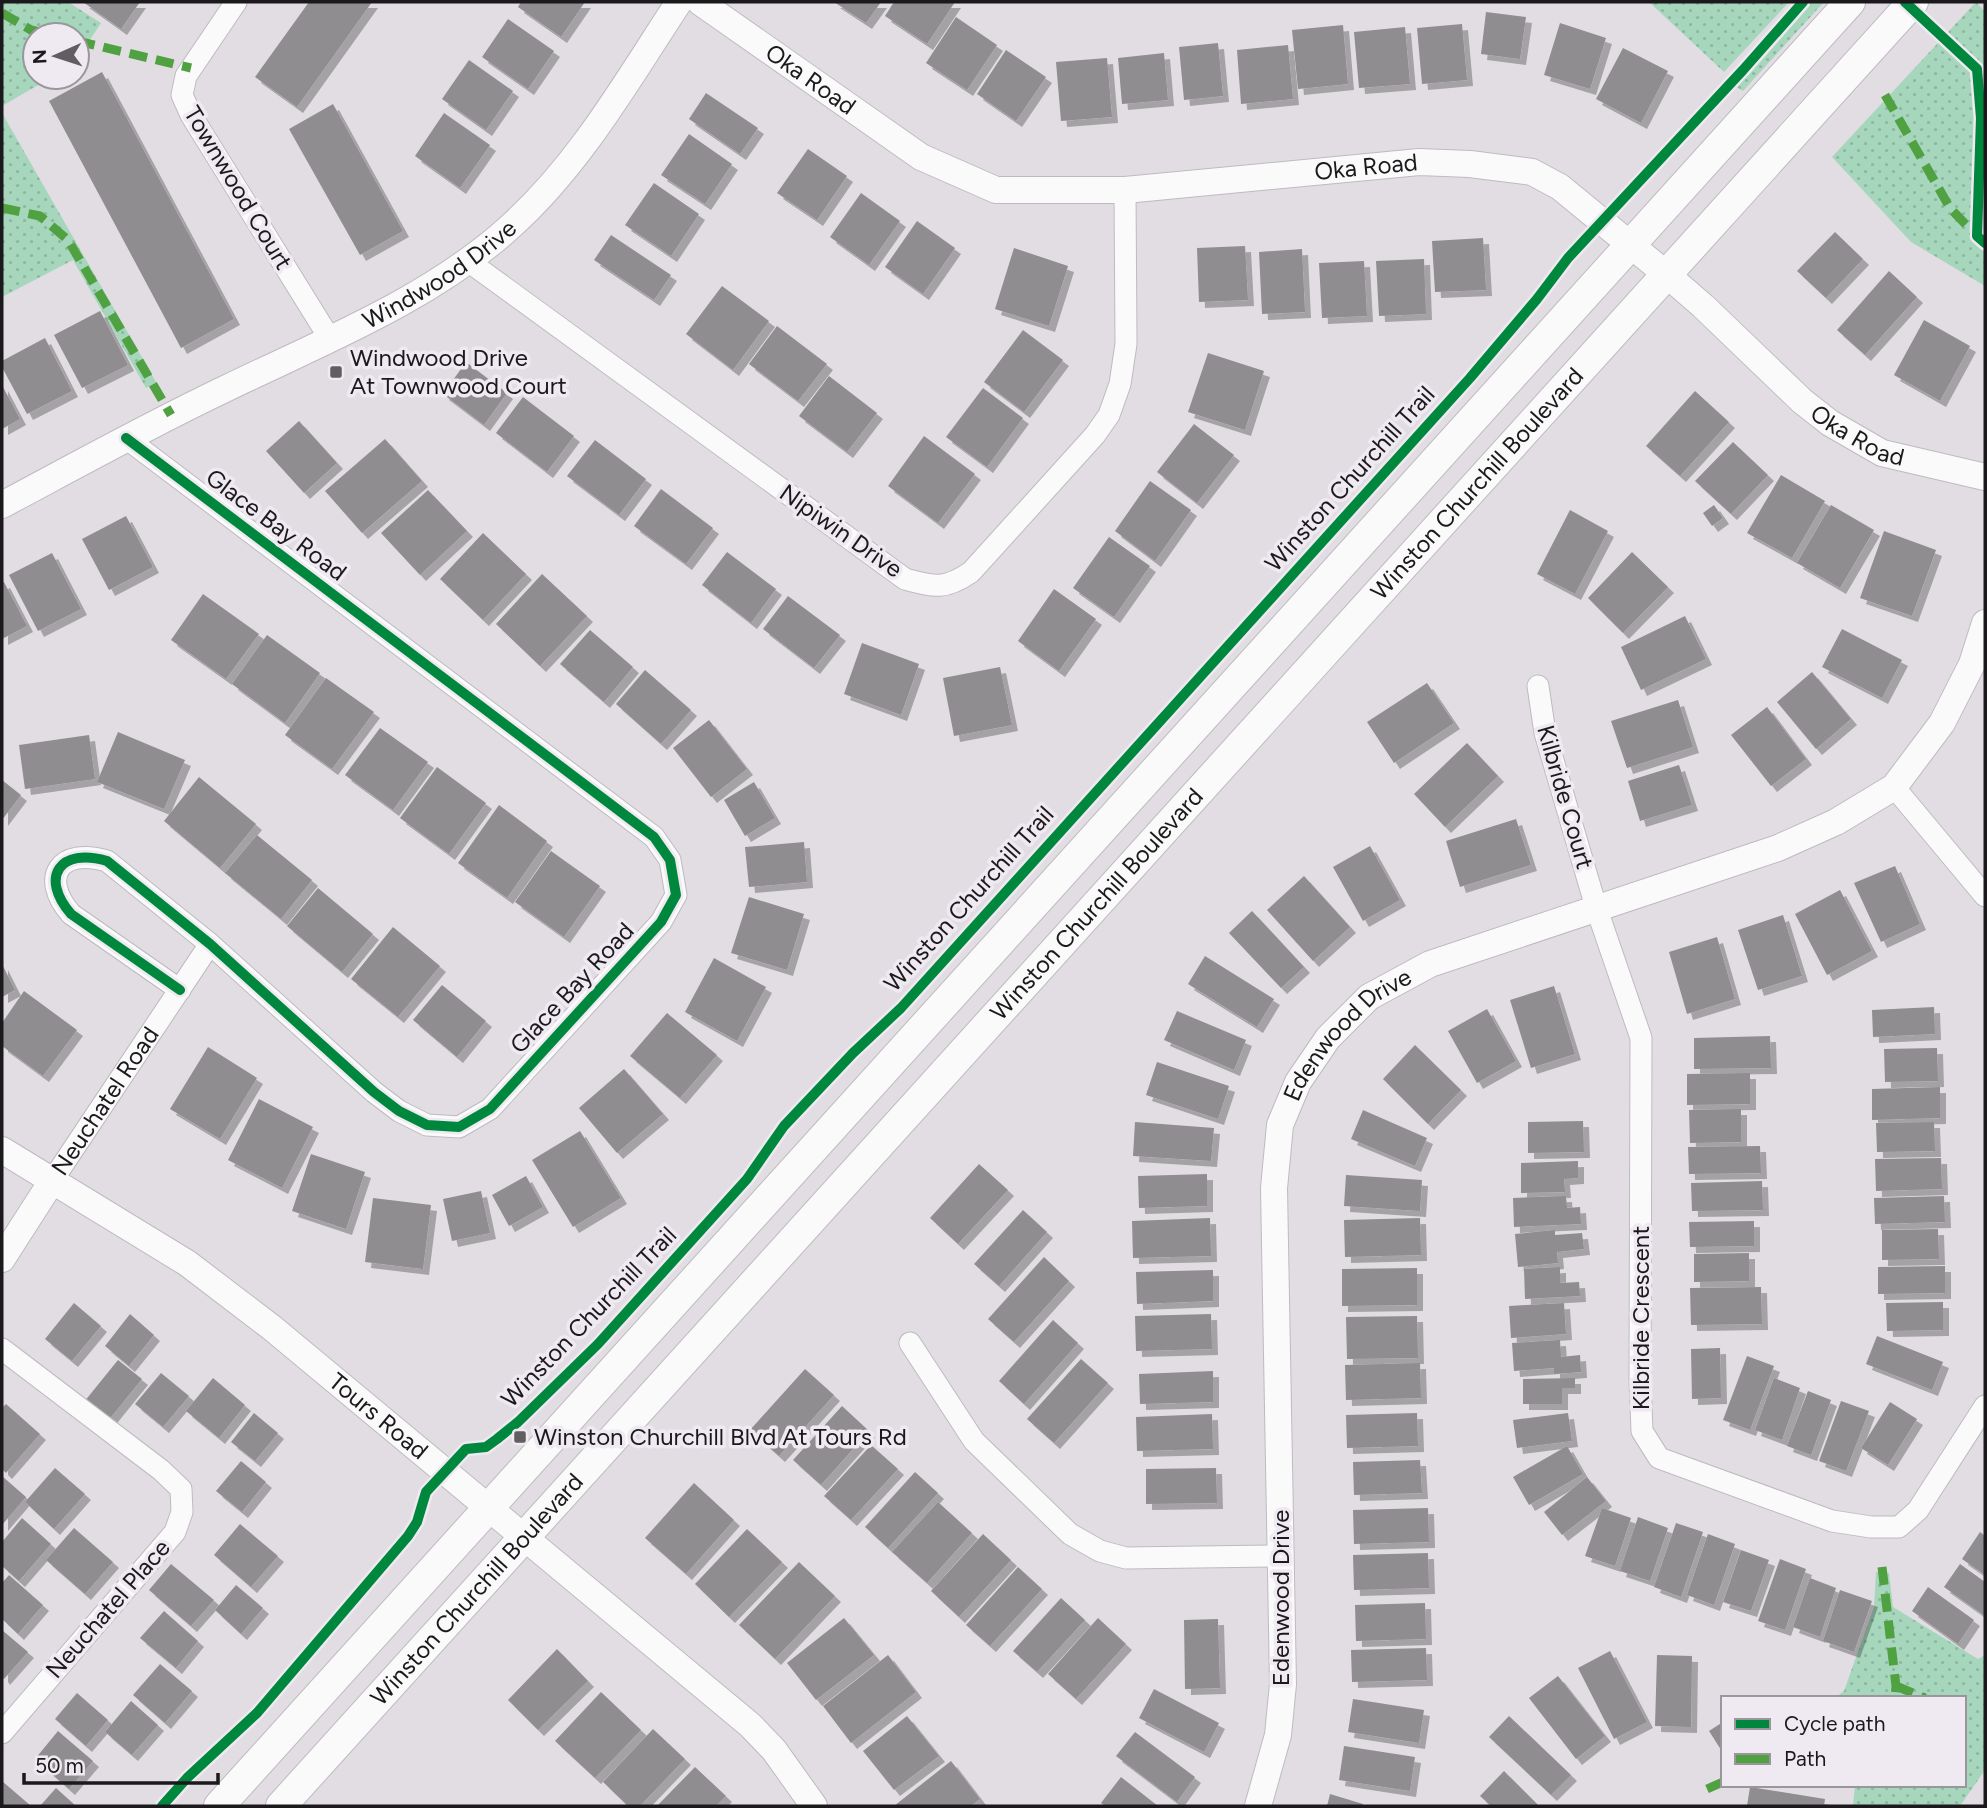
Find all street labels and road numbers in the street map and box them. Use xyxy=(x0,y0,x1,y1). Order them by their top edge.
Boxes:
street label: Oka Road xyxy=(760,38,862,121)
street label: Townwood Court xyxy=(178,101,299,275)
street label: Oka Road xyxy=(1313,147,1419,186)
street label: Windwood Drive xyxy=(358,213,522,335)
street label: Winston Churchill Boulevard xyxy=(1364,361,1589,605)
street label: Winston Churchill Trail xyxy=(1259,380,1441,577)
street label: Oka Road xyxy=(1805,398,1907,472)
street label: Glace Bay Road xyxy=(200,462,352,587)
street label: Nipiwin Drive xyxy=(774,478,908,584)
street label: Kilbride Court xyxy=(1531,722,1600,872)
street label: Winston Churchill Boulevard xyxy=(984,782,1209,1026)
street label: Winston Churchill Trail xyxy=(878,800,1060,997)
street label: Glace Bay Road xyxy=(504,916,640,1059)
street label: Edenwood Drive xyxy=(1277,962,1416,1105)
street label: Neuchatel Road xyxy=(45,1021,165,1181)
street label: Winston Churchill Trail xyxy=(495,1220,682,1413)
street label: Kilbride Crescent xyxy=(1626,1226,1655,1410)
street label: Tours Road xyxy=(323,1366,434,1465)
street label: Winston Churchill Boulevard xyxy=(364,1467,589,1711)
street label: Edenwood Drive xyxy=(1266,1510,1295,1686)
street label: Neuchatel Place xyxy=(39,1533,176,1684)

